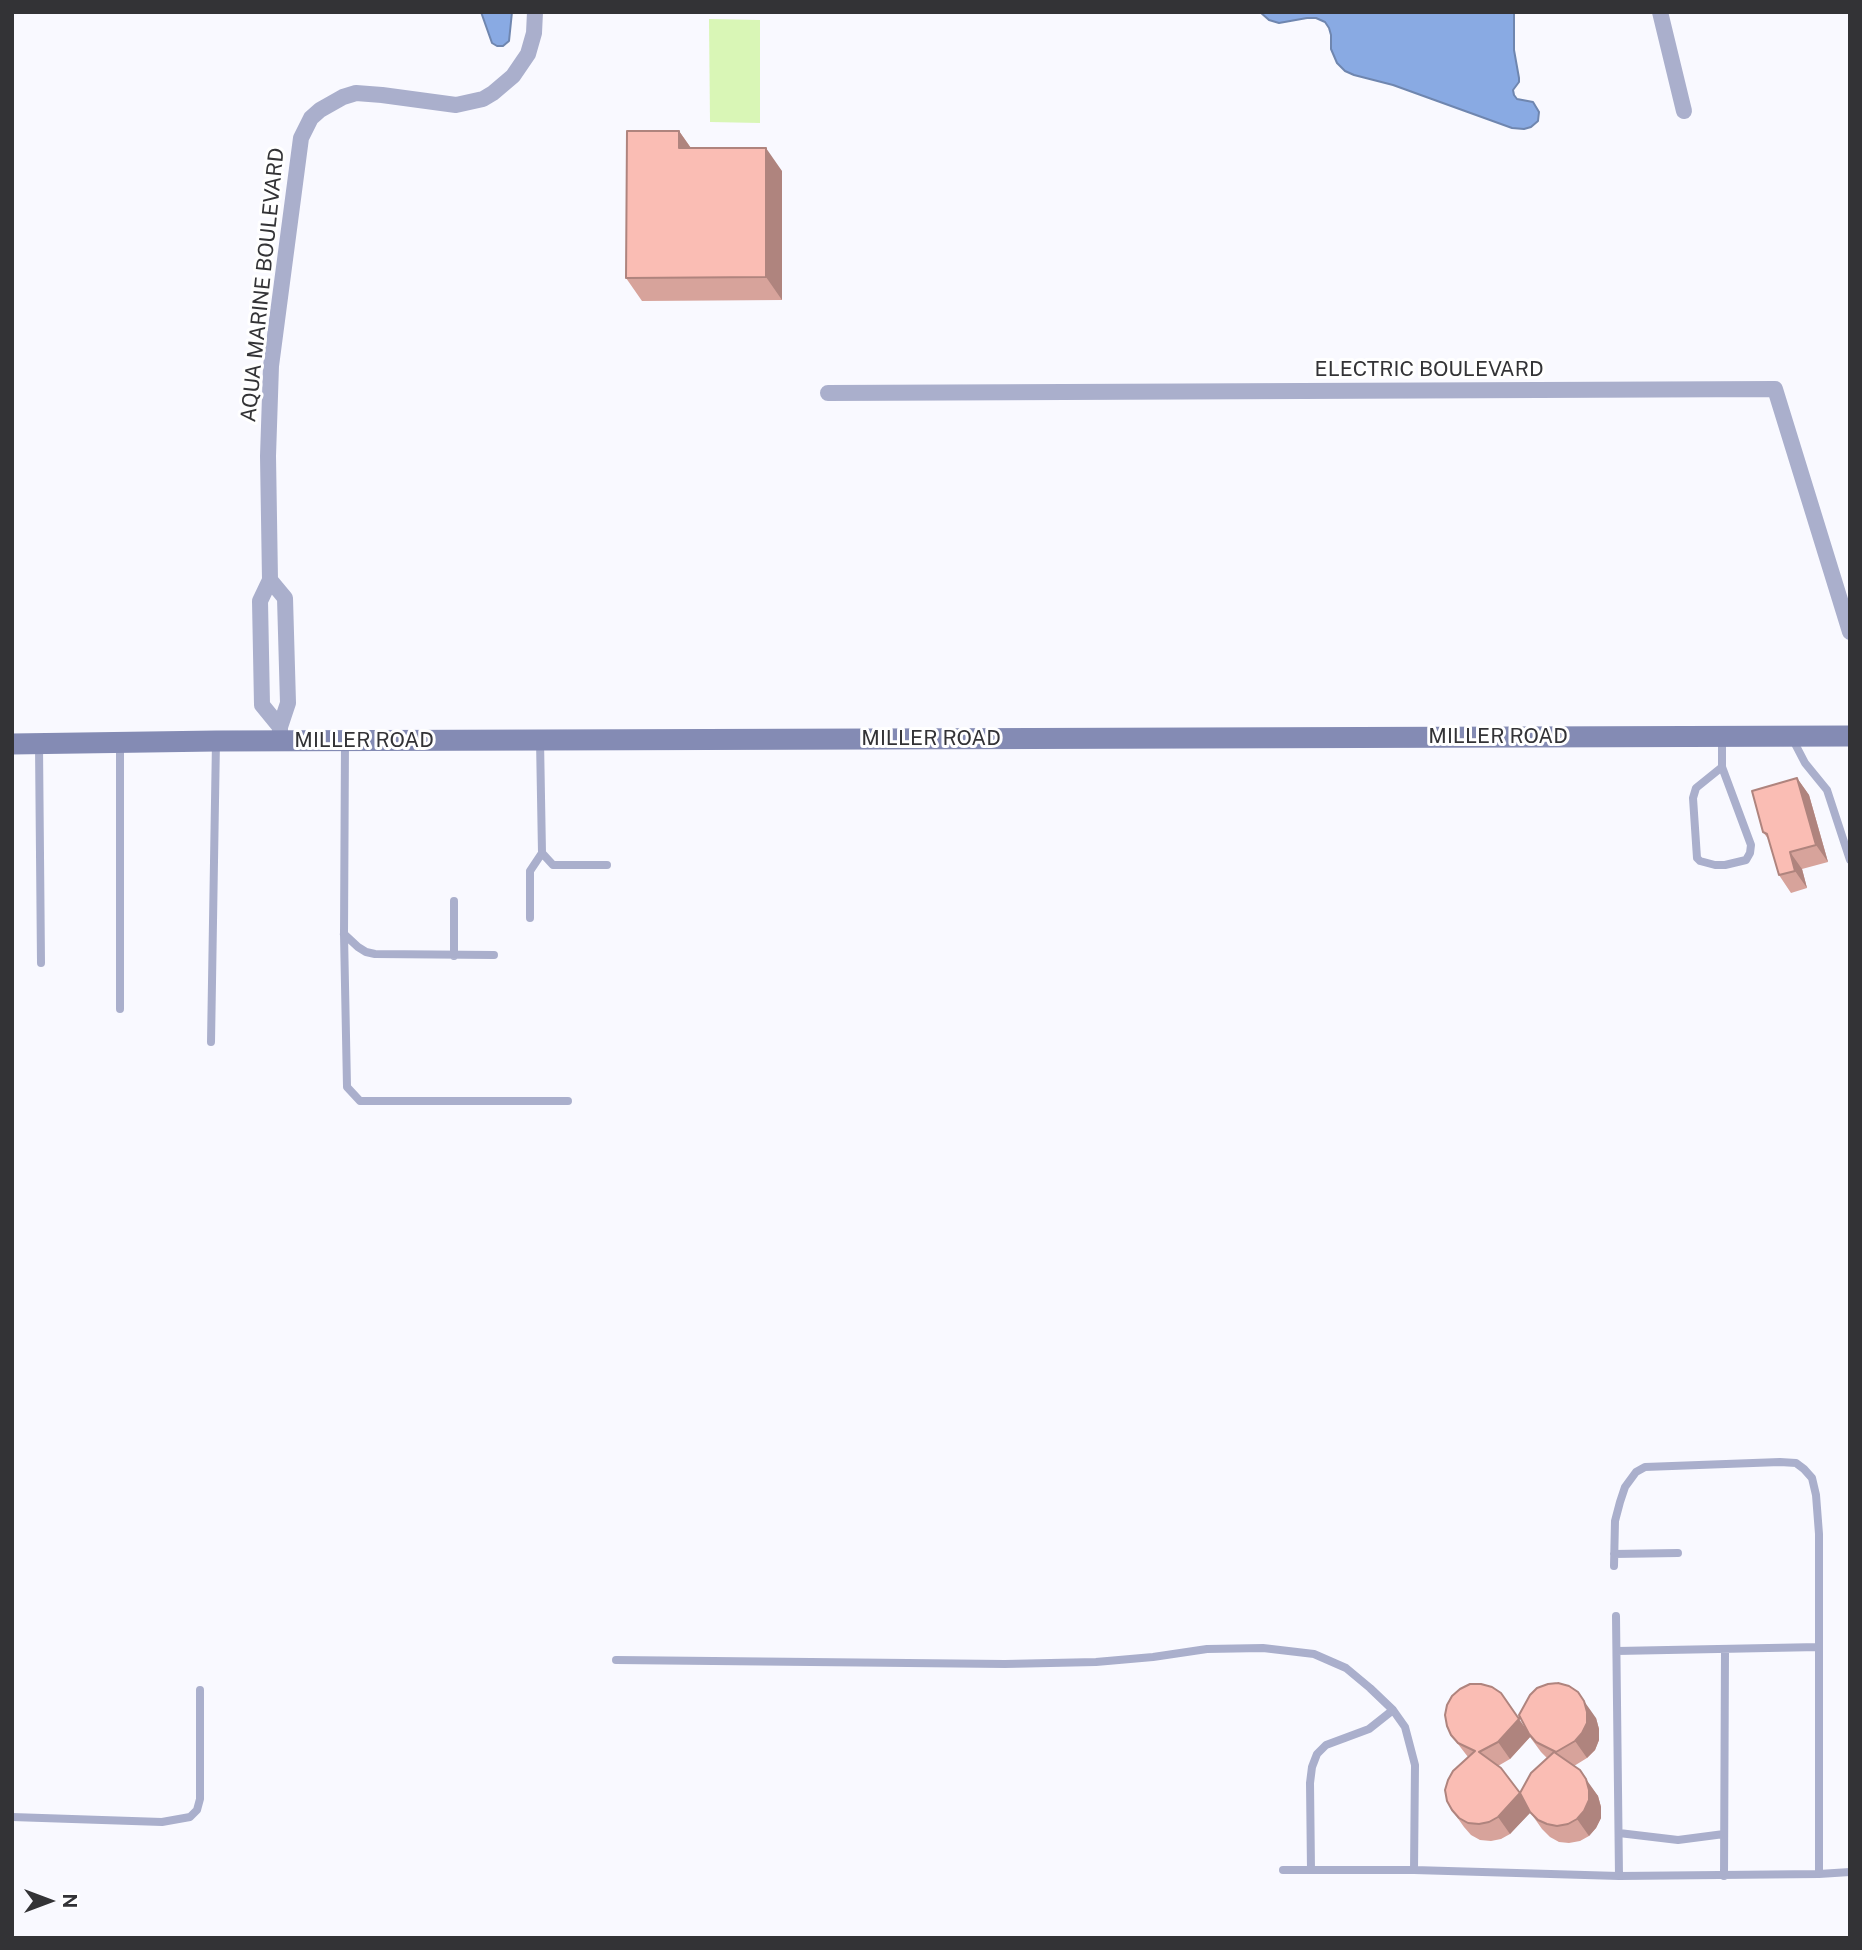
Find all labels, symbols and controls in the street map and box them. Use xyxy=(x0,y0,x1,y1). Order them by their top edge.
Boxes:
street label: AQUA MARINE BOULEVARD xyxy=(236,147,290,423)
street label: ELECTRIC BOULEVARD xyxy=(1314,357,1544,383)
street label: MILLER ROAD xyxy=(1428,724,1568,750)
street label: MILLER ROAD xyxy=(861,726,1001,752)
street label: MILLER ROAD xyxy=(294,728,434,754)
north arrow xyxy=(14,1866,84,1936)
text: N xyxy=(59,1894,81,1908)

